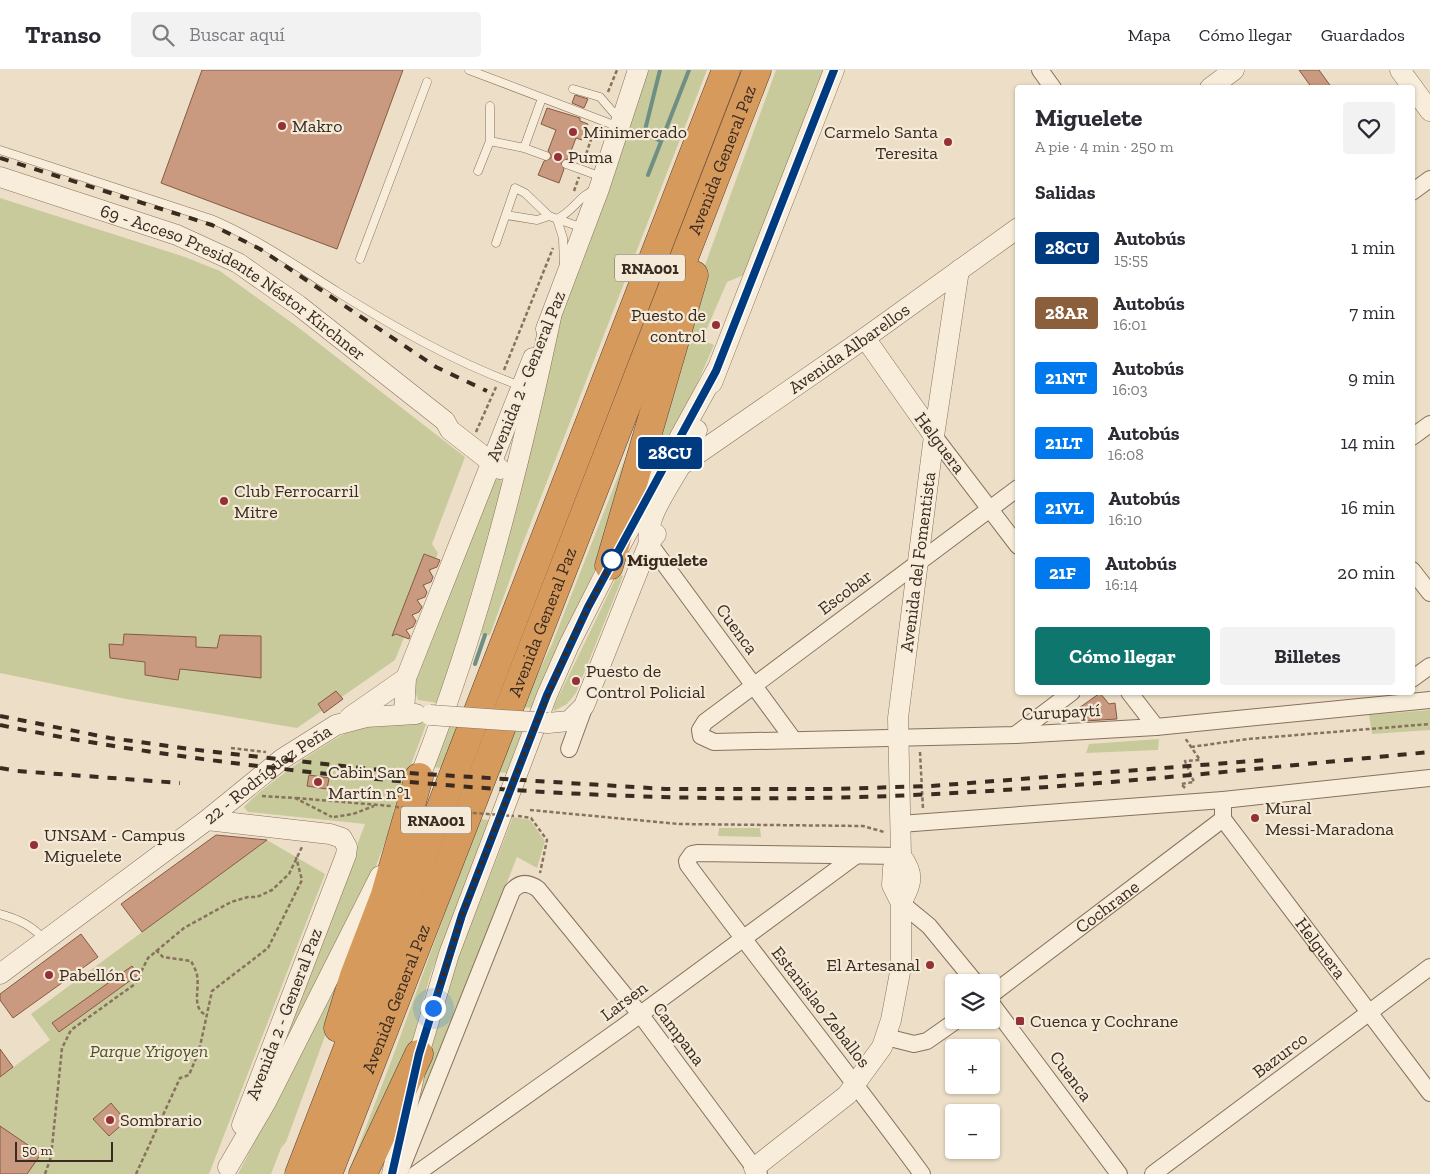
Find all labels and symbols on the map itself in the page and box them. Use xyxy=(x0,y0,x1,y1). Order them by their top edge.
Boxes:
street label: Avenida General Paz xyxy=(683,82,761,238)
place label: Makro xyxy=(292,115,343,137)
marker: Makro xyxy=(276,120,288,132)
place label: Minimercado xyxy=(583,121,687,143)
place label: Carmelo Santa Teresita xyxy=(824,121,938,164)
marker: Minimercado xyxy=(567,126,579,138)
marker: Carmelo Santa Teresita xyxy=(942,136,954,148)
place label: Puma xyxy=(568,146,613,168)
marker: Puma xyxy=(552,151,564,163)
street label: 69 - Acceso Presidente Néstor Kirchner xyxy=(98,200,370,365)
road number: RNA001 xyxy=(615,254,685,282)
street label: Avenida 2 - General Paz xyxy=(482,288,570,464)
street label: Avenida Albarellos xyxy=(784,298,914,399)
place label: Puesto de control xyxy=(631,304,706,347)
marker: Puesto de control xyxy=(710,319,722,331)
street label: Helguera xyxy=(910,408,970,478)
line badge: 28CU xyxy=(635,437,705,469)
street label: Avenida del Fomentista xyxy=(896,470,940,653)
place label: Club Ferrocarril Mitre xyxy=(234,480,359,523)
marker: Club Ferrocarril Mitre xyxy=(218,495,230,507)
street label: Avenida General Paz xyxy=(503,544,581,700)
marker: Miguelete xyxy=(601,549,623,571)
place label: Miguelete xyxy=(627,549,708,571)
street label: Escobar xyxy=(814,565,876,619)
street label: Cuenca xyxy=(711,599,763,659)
place label: Puesto de Control Policial xyxy=(586,660,706,703)
marker: Puesto de Control Policial xyxy=(570,675,582,687)
street label: Curupaytí xyxy=(1021,699,1101,725)
street label: 22 - Rodríguez Peña xyxy=(199,720,336,829)
place label: Cabin San Martín n°1 xyxy=(328,761,411,804)
marker: Cabin San Martín n°1 xyxy=(312,776,324,788)
place label: Mural Messi-Maradona xyxy=(1265,797,1394,840)
road number: RNA001 xyxy=(401,806,471,834)
marker: Mural Messi-Maradona xyxy=(1249,812,1261,824)
place label: UNSAM - Campus Miguelete xyxy=(44,824,185,867)
marker: UNSAM - Campus Miguelete xyxy=(28,839,40,851)
street label: Cochrane xyxy=(1071,876,1144,938)
street label: Helguera xyxy=(1290,913,1351,984)
street label: Avenida General Paz xyxy=(357,921,435,1077)
street label: Avenida 2 - General Paz xyxy=(241,925,327,1103)
street label: Estanislao Zeballos xyxy=(767,942,875,1072)
place label: El Artesanal xyxy=(826,954,920,976)
marker: El Artesanal xyxy=(924,959,936,971)
place label: Pabellón C xyxy=(59,964,141,986)
marker: Pabellón C xyxy=(43,969,55,981)
street label: Larsen xyxy=(596,976,652,1026)
your location xyxy=(421,996,446,1021)
street label: Campana xyxy=(648,998,710,1070)
place label: Cuenca y Cochrane xyxy=(1030,1010,1178,1032)
marker: Cuenca y Cochrane xyxy=(1014,1015,1026,1027)
street label: Bazurco xyxy=(1248,1027,1312,1083)
park label: Parque Yrigoyen xyxy=(90,1040,208,1062)
street label: Cuenca xyxy=(1045,1046,1097,1106)
place label: Sombrario xyxy=(120,1109,202,1131)
marker: Sombrario xyxy=(104,1114,116,1126)
scale bar xyxy=(15,1139,112,1162)

